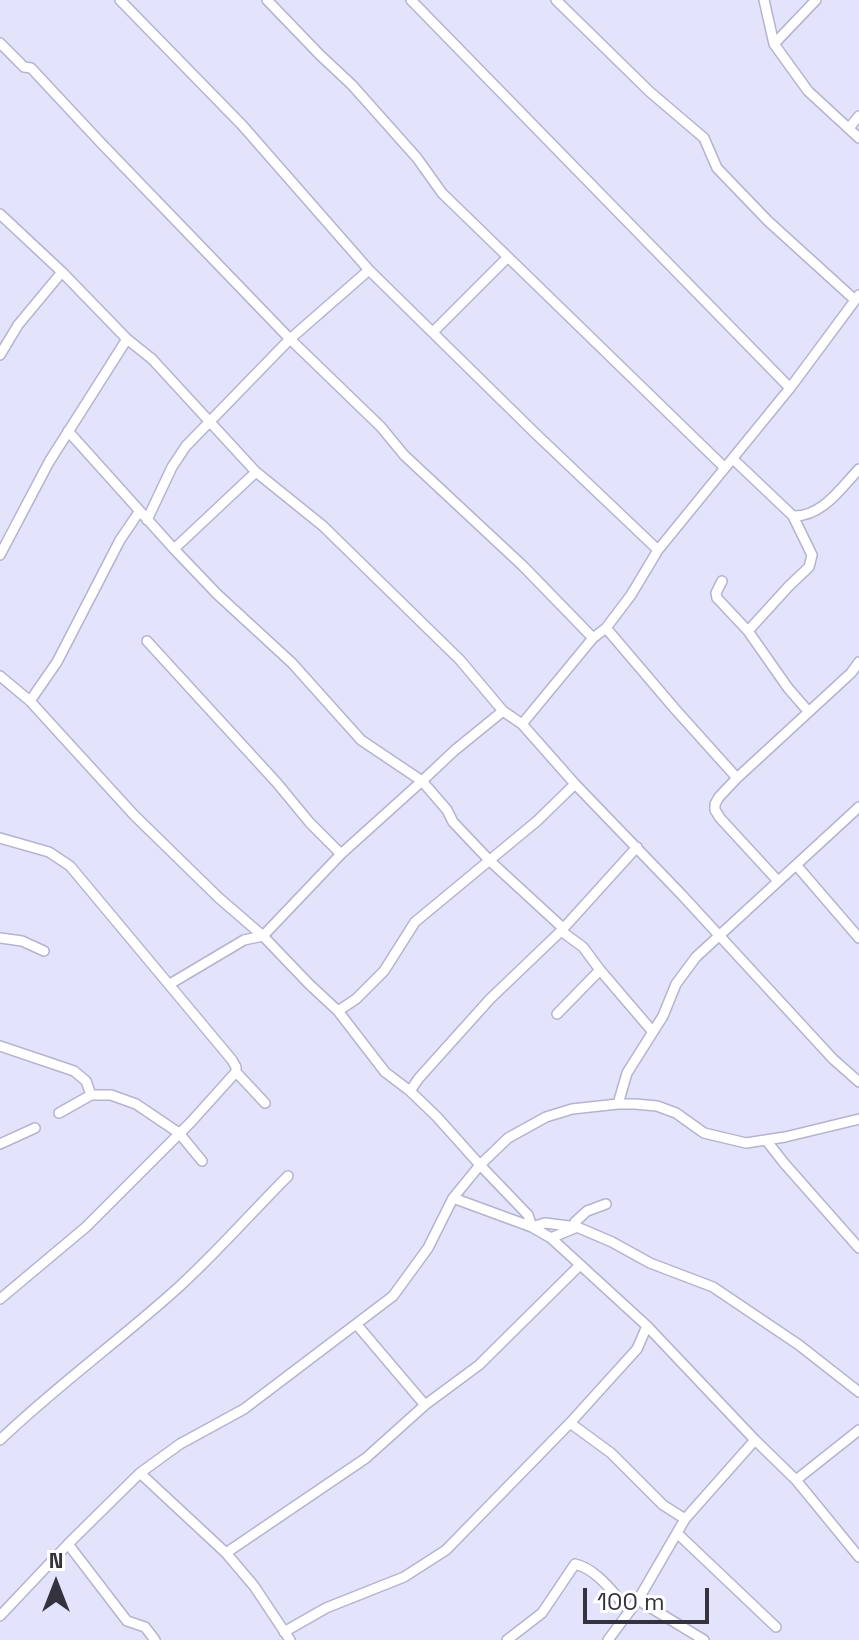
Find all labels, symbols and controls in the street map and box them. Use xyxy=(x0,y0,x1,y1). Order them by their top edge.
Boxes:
north arrow xyxy=(16,1544,96,1624)
text: N xyxy=(49,1546,63,1574)
scale bar xyxy=(587,1572,713,1622)
text: 100 m xyxy=(597,1586,665,1617)

